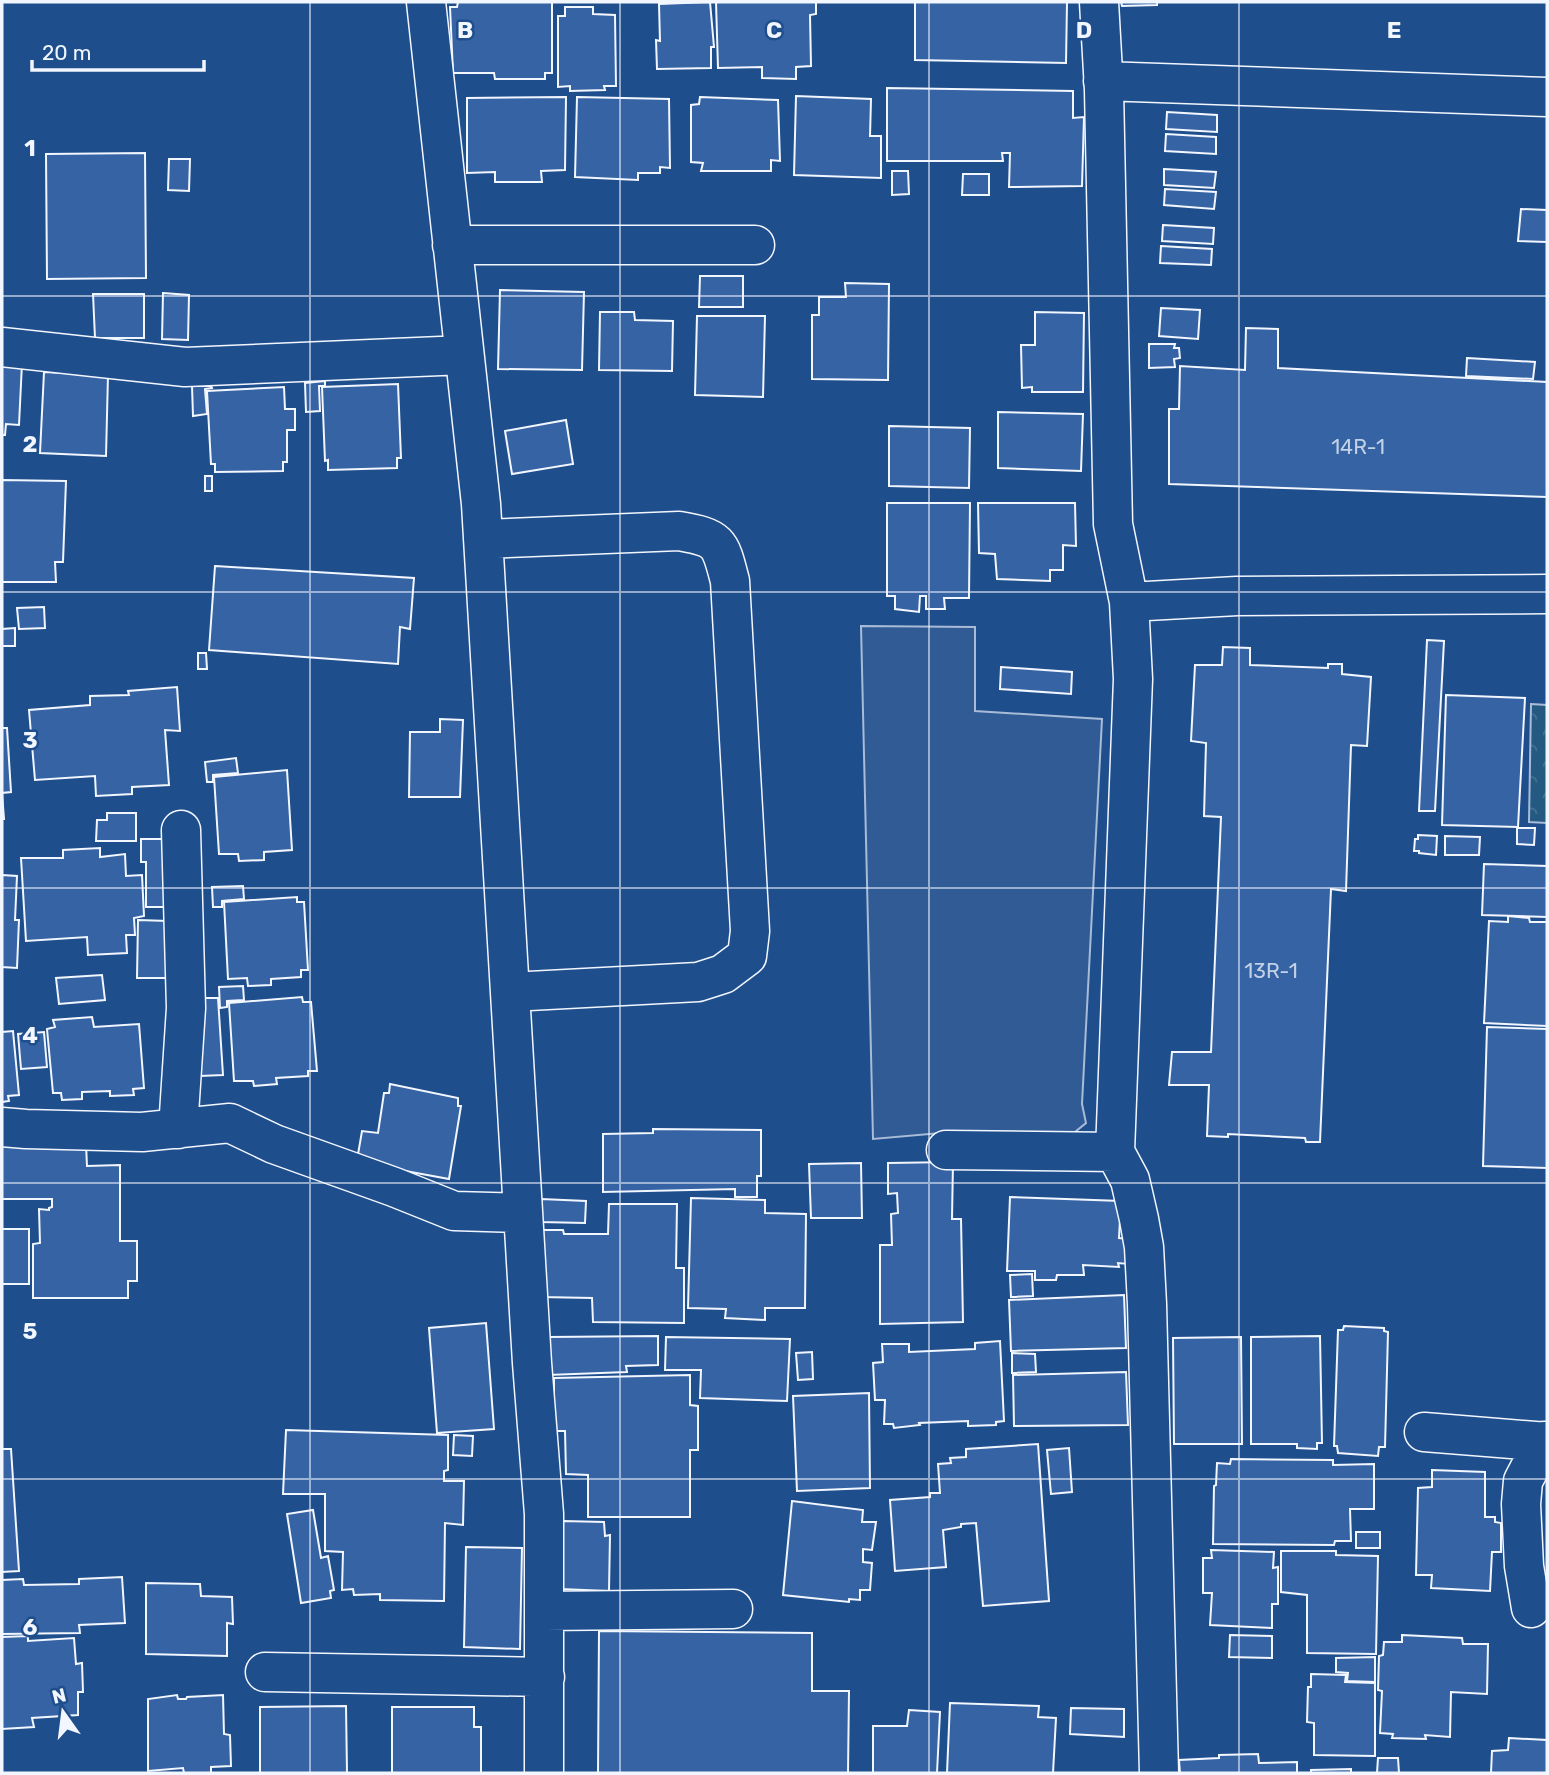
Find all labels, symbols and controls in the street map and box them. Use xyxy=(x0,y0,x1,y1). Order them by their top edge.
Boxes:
text: B xyxy=(457,16,473,44)
text: C xyxy=(766,16,782,44)
text: D xyxy=(1076,16,1092,44)
text: E xyxy=(1387,16,1401,44)
scale bar xyxy=(32,28,203,72)
text: 20 m xyxy=(42,40,91,65)
text: 1 xyxy=(24,134,36,162)
text: 2 xyxy=(23,430,37,458)
house number: 14R-1 xyxy=(1331,434,1385,459)
text: 3 xyxy=(22,726,38,754)
house number: 13R-1 xyxy=(1244,958,1298,983)
text: 4 xyxy=(22,1021,38,1049)
text: 5 xyxy=(23,1317,38,1345)
text: 6 xyxy=(23,1613,38,1641)
north arrow xyxy=(28,1677,98,1747)
text: N xyxy=(50,1683,68,1709)

